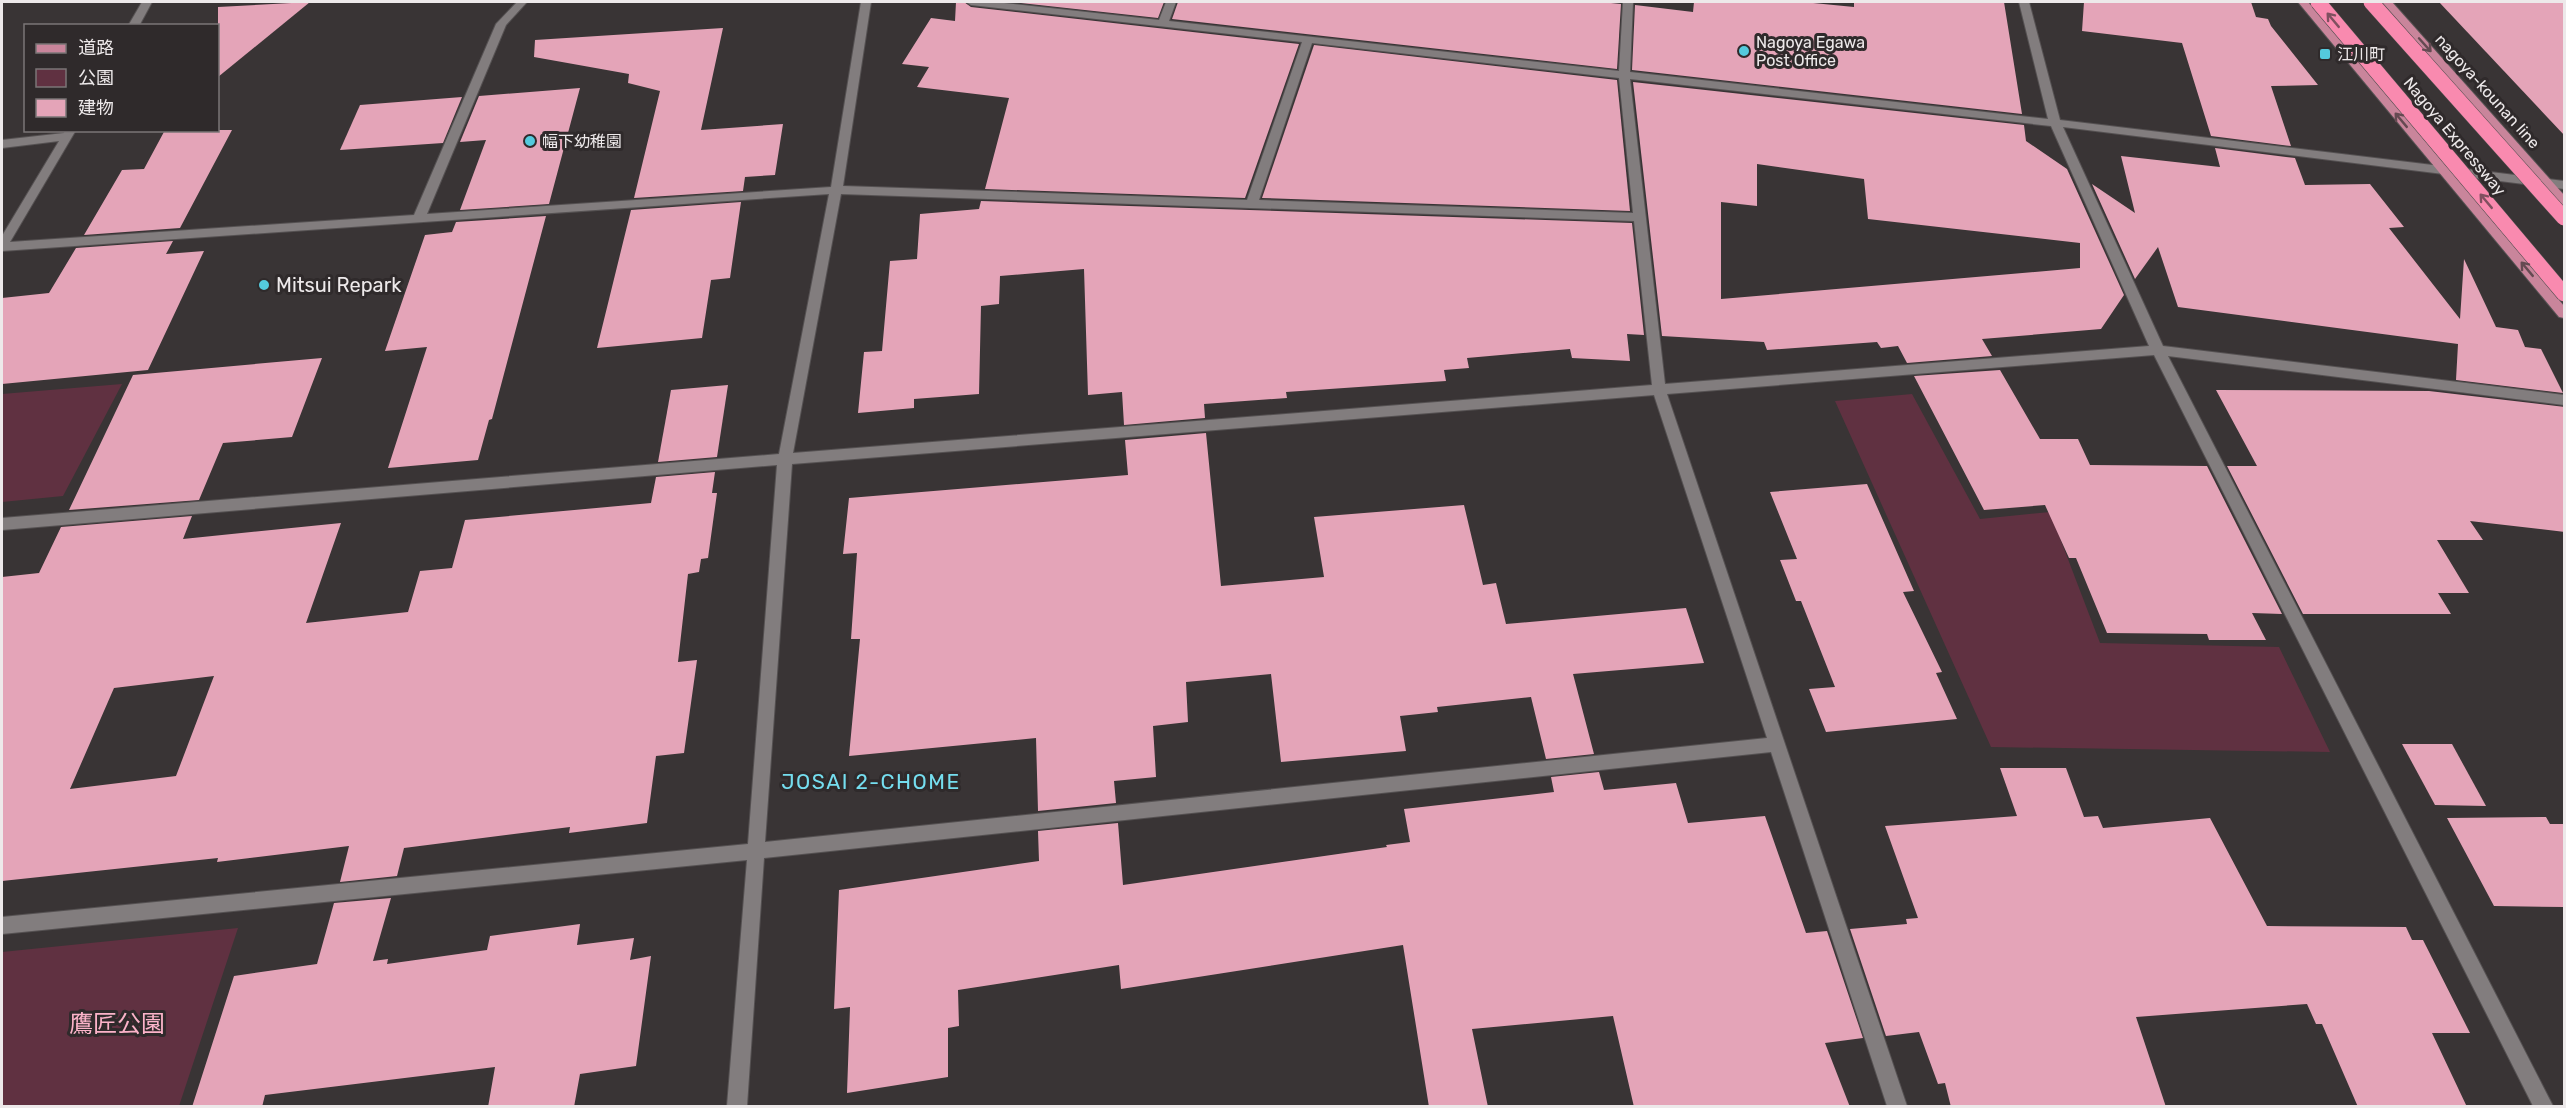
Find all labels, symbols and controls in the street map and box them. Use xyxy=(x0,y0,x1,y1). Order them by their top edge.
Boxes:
one-way arrow xyxy=(2326,13,2340,28)
legend xyxy=(24,24,219,132)
street label: nagoya-kounan line xyxy=(2431,30,2544,152)
place label: Nagoya Egawa Post Office xyxy=(1756,33,1865,70)
text: 道路 xyxy=(78,37,114,59)
one-way arrow xyxy=(2418,37,2432,52)
marker: Nagoya Egawa Post Office xyxy=(1737,44,1751,58)
place label: 江川町 xyxy=(2337,45,2385,64)
marker: 江川町 xyxy=(2318,47,2332,61)
text: 公園 xyxy=(78,67,114,89)
street label: Nagoya Expressway xyxy=(2400,73,2510,199)
text: 建物 xyxy=(78,97,114,119)
one-way arrow xyxy=(2395,112,2408,128)
place label: 幅下幼稚園 xyxy=(542,132,622,151)
marker: 幅下幼稚園 xyxy=(523,134,537,148)
one-way arrow xyxy=(2479,194,2493,209)
one-way arrow xyxy=(2520,262,2534,277)
place label: Mitsui Repark xyxy=(276,273,402,297)
marker: Mitsui Repark xyxy=(257,278,271,292)
district label: JOSAI 2-CHOME xyxy=(781,769,961,794)
park label: 鷹匠公園 xyxy=(69,1010,165,1038)

